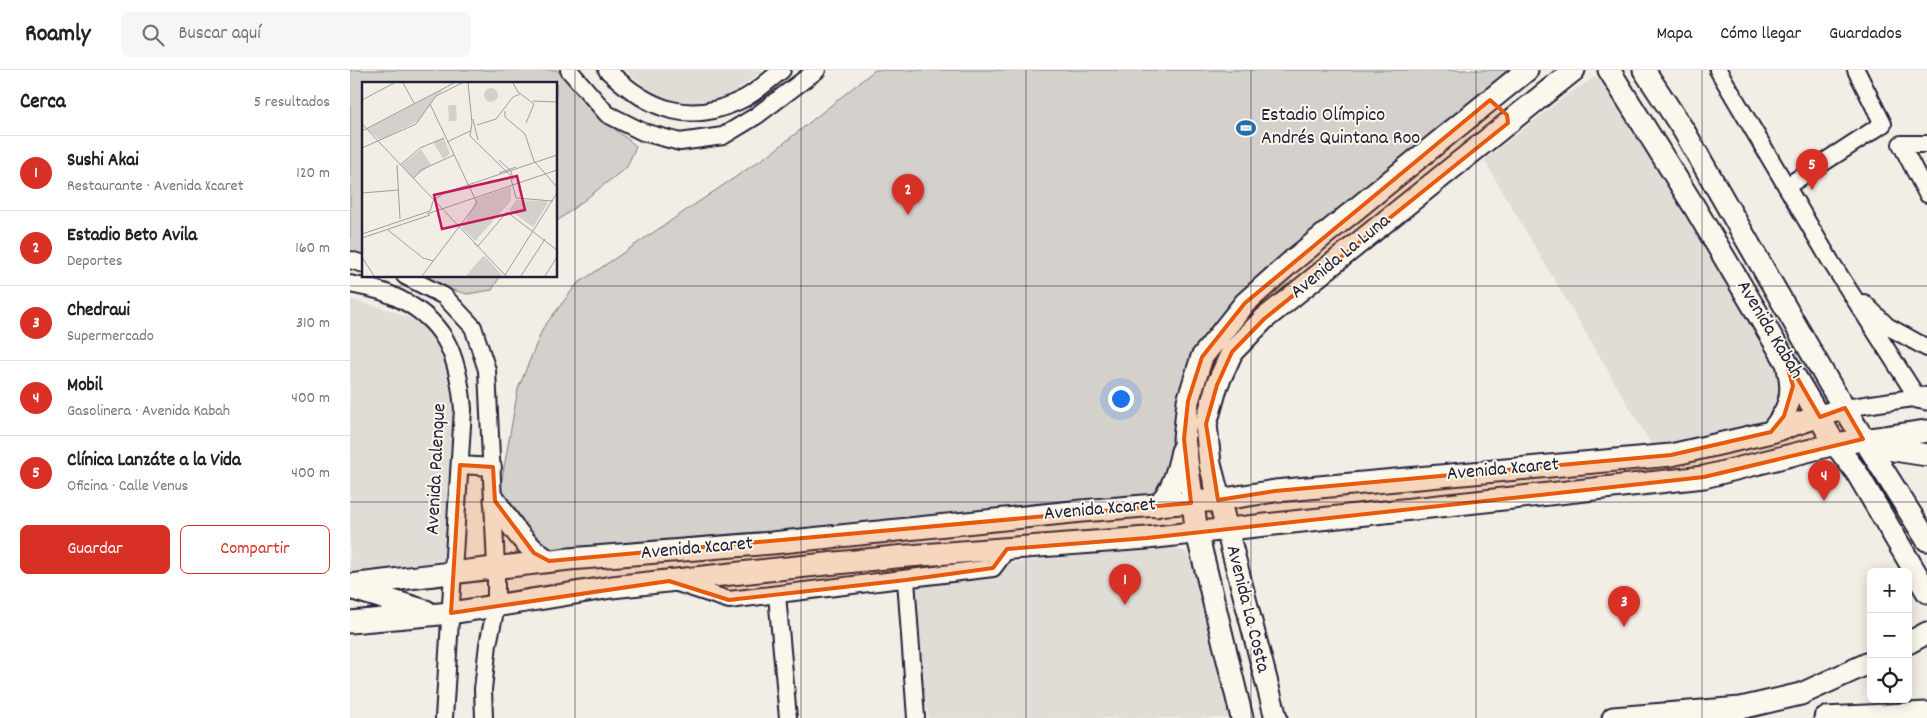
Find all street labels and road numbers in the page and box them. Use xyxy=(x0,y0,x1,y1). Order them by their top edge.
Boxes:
street label: Avenida La Luna xyxy=(1285,207,1398,306)
street label: Avenida Kabah xyxy=(1729,276,1809,384)
street label: Avenida Palenque xyxy=(420,402,454,536)
street label: Avenida Xcaret xyxy=(1446,451,1560,489)
street label: Avenida Xcaret xyxy=(1043,491,1157,529)
street label: Avenida Xcaret xyxy=(640,530,754,568)
street label: Avenida La Costa xyxy=(1218,542,1277,676)

